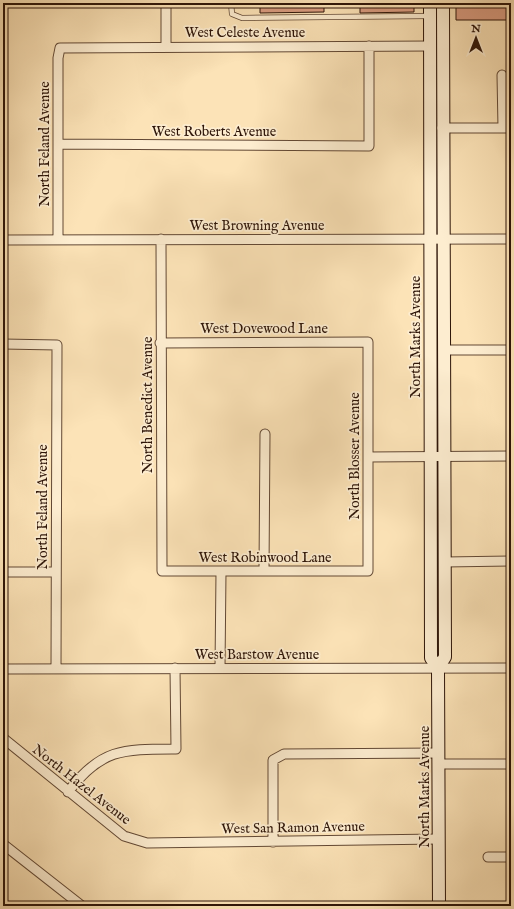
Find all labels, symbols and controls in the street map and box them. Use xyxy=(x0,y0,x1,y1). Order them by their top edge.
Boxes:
north arrow xyxy=(456,18,496,58)
text: N xyxy=(470,22,481,36)
street label: West Celeste Avenue xyxy=(185,24,306,42)
street label: North Feland Avenue xyxy=(36,81,54,207)
street label: West Roberts Avenue xyxy=(152,123,277,141)
street label: West Browning Avenue xyxy=(190,217,325,235)
street label: North Marks Avenue xyxy=(407,275,425,398)
street label: West Dovewood Lane xyxy=(200,320,328,338)
street label: North Benedict Avenue xyxy=(139,336,157,474)
street label: North Blosser Avenue xyxy=(346,392,364,520)
street label: North Feland Avenue xyxy=(34,444,52,570)
street label: West Robinwood Lane xyxy=(198,549,332,567)
street label: West Barstow Avenue xyxy=(195,646,320,664)
street label: North Marks Avenue xyxy=(416,725,434,848)
street label: North Hazel Avenue xyxy=(28,741,135,829)
street label: West San Ramon Avenue xyxy=(221,818,366,838)

